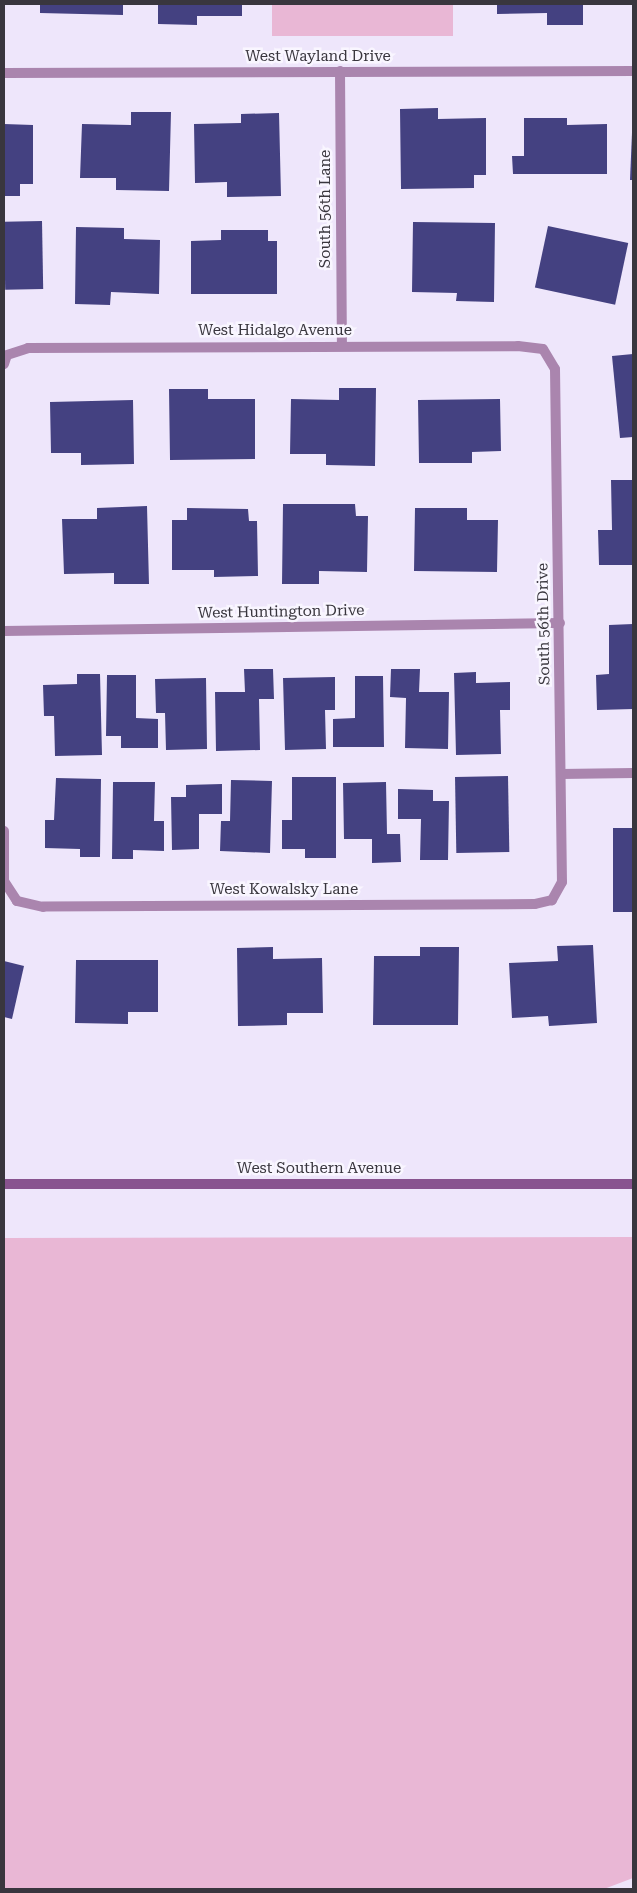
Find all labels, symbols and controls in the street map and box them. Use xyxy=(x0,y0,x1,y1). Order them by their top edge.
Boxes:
street label: West Wayland Drive xyxy=(245,48,391,66)
street label: South 56th Lane xyxy=(317,150,335,268)
street label: West Hidalgo Avenue xyxy=(198,322,352,340)
street label: South 56th Drive xyxy=(534,563,554,685)
street label: West Huntington Drive xyxy=(197,602,365,622)
street label: West Kowalsky Lane xyxy=(210,881,358,899)
street label: West Southern Avenue xyxy=(237,1160,401,1178)

